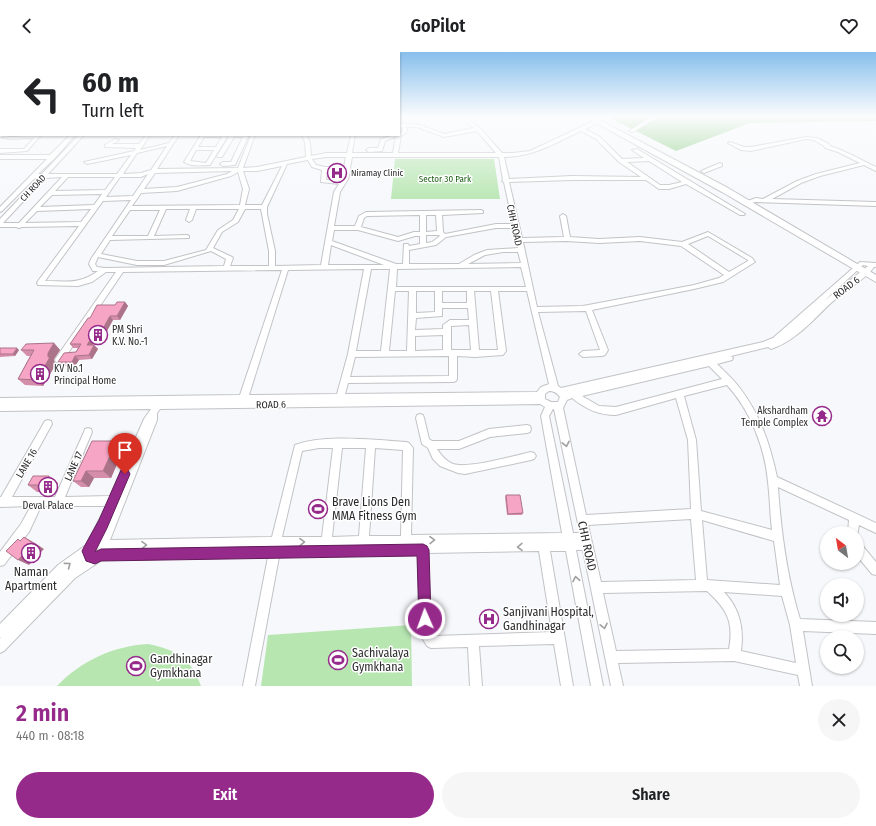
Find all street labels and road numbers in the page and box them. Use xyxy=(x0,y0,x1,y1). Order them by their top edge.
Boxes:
street label: CH ROAD xyxy=(18,173,48,203)
street label: CHH ROAD xyxy=(504,203,524,247)
street label: ROAD 6 xyxy=(831,274,862,302)
street label: ROAD 6 xyxy=(256,399,286,411)
street label: LANE 16 xyxy=(14,447,40,480)
street label: LANE 17 xyxy=(62,450,86,483)
street label: CHH ROAD xyxy=(575,520,599,572)

